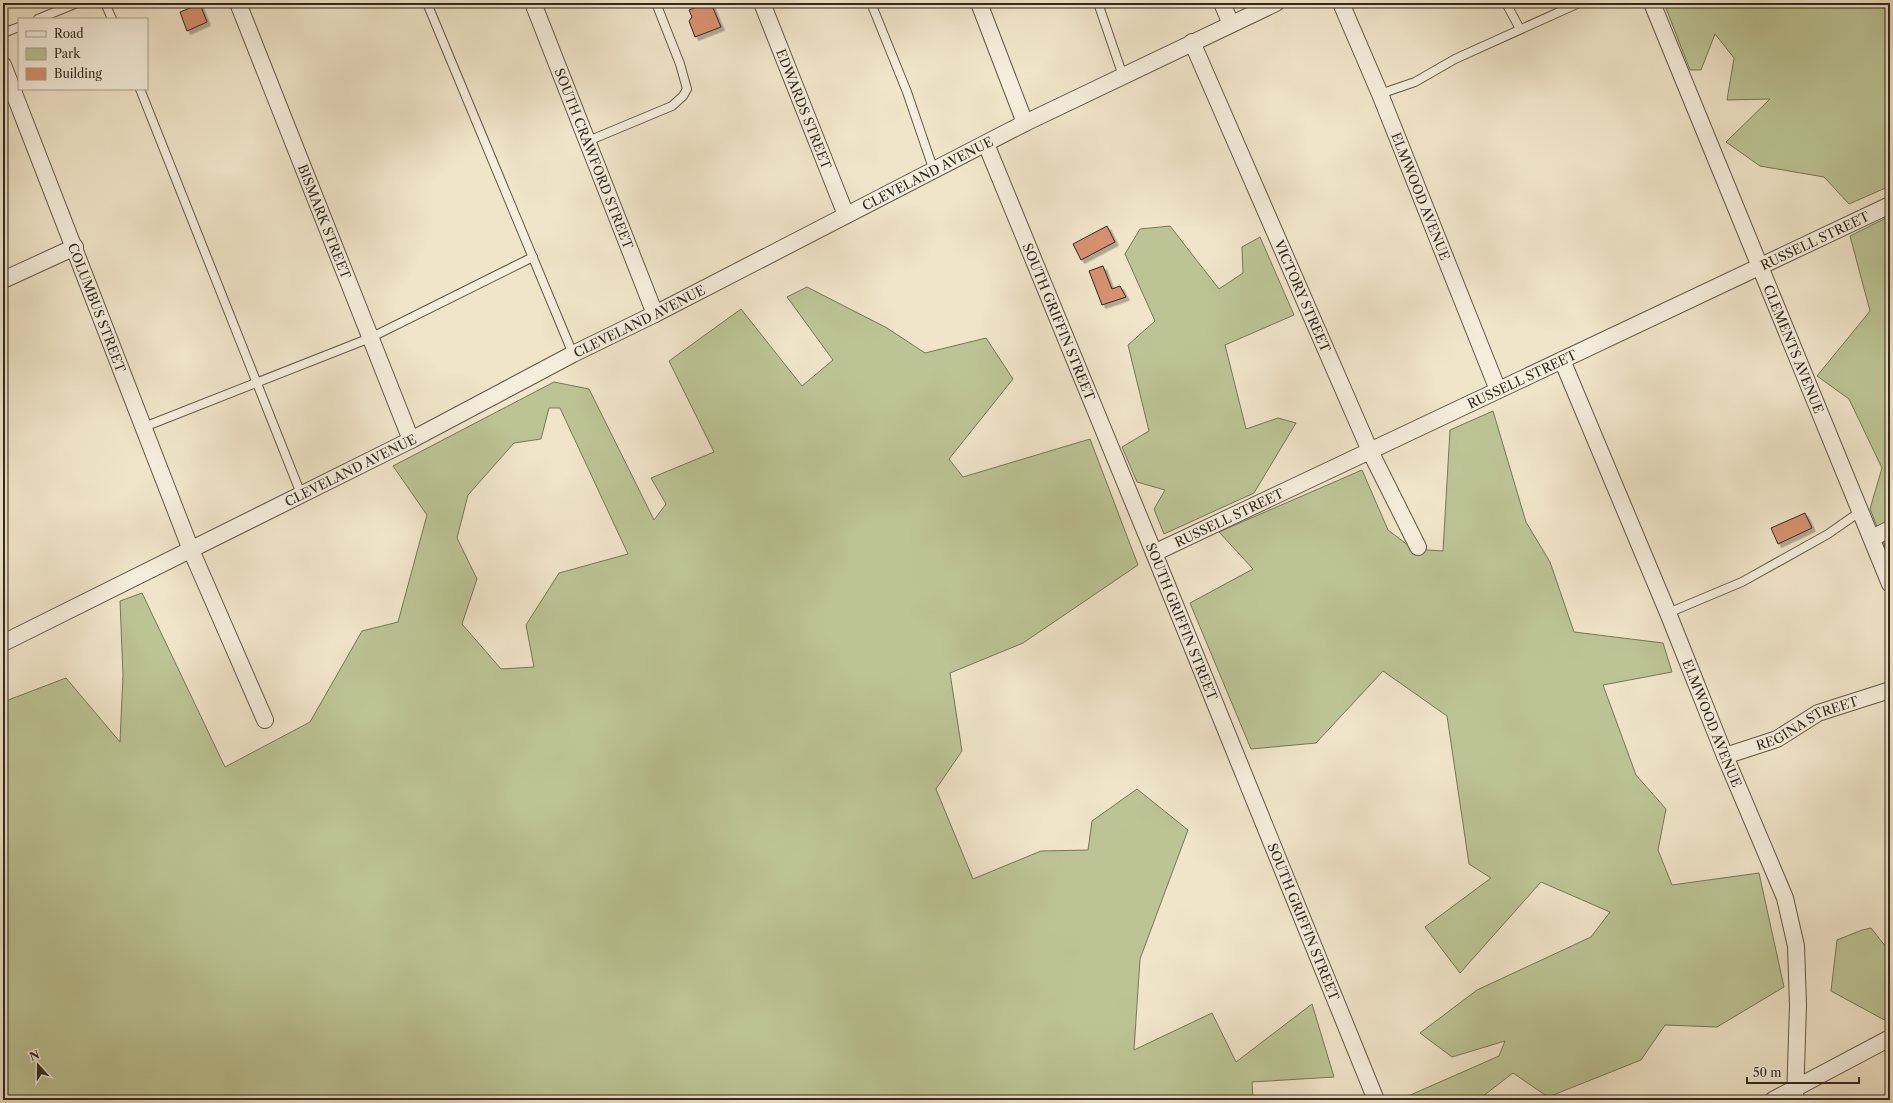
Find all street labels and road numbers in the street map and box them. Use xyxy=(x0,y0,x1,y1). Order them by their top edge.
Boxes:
street label: EDWARDS STREET xyxy=(773,47,835,172)
street label: SOUTH CRAWFORD STREET xyxy=(551,66,637,251)
street label: ELMWOOD AVENUE xyxy=(1388,130,1453,262)
street label: CLEVELAND AVENUE xyxy=(859,133,996,214)
street label: BISMARK STREET xyxy=(295,162,354,281)
street label: RUSSELL STREET xyxy=(1758,208,1872,273)
street label: VICTORY STREET xyxy=(1271,237,1334,355)
street label: COLUMBUS STREET xyxy=(65,241,129,375)
street label: SOUTH GRIFFIN STREET xyxy=(1020,241,1098,403)
street label: CLEVELAND AVENUE xyxy=(571,282,708,361)
street label: CLEMENTS AVENUE xyxy=(1760,282,1827,416)
street label: RUSSELL STREET xyxy=(1465,346,1579,412)
street label: CLEVELAND AVENUE xyxy=(282,431,419,510)
street label: RUSSELL STREET xyxy=(1172,485,1286,550)
street label: SOUTH GRIFFIN STREET xyxy=(1143,540,1221,703)
street label: ELMWOOD AVENUE xyxy=(1679,657,1745,789)
street label: REGINA STREET xyxy=(1754,693,1860,753)
street label: SOUTH GRIFFIN STREET xyxy=(1265,841,1343,1003)

